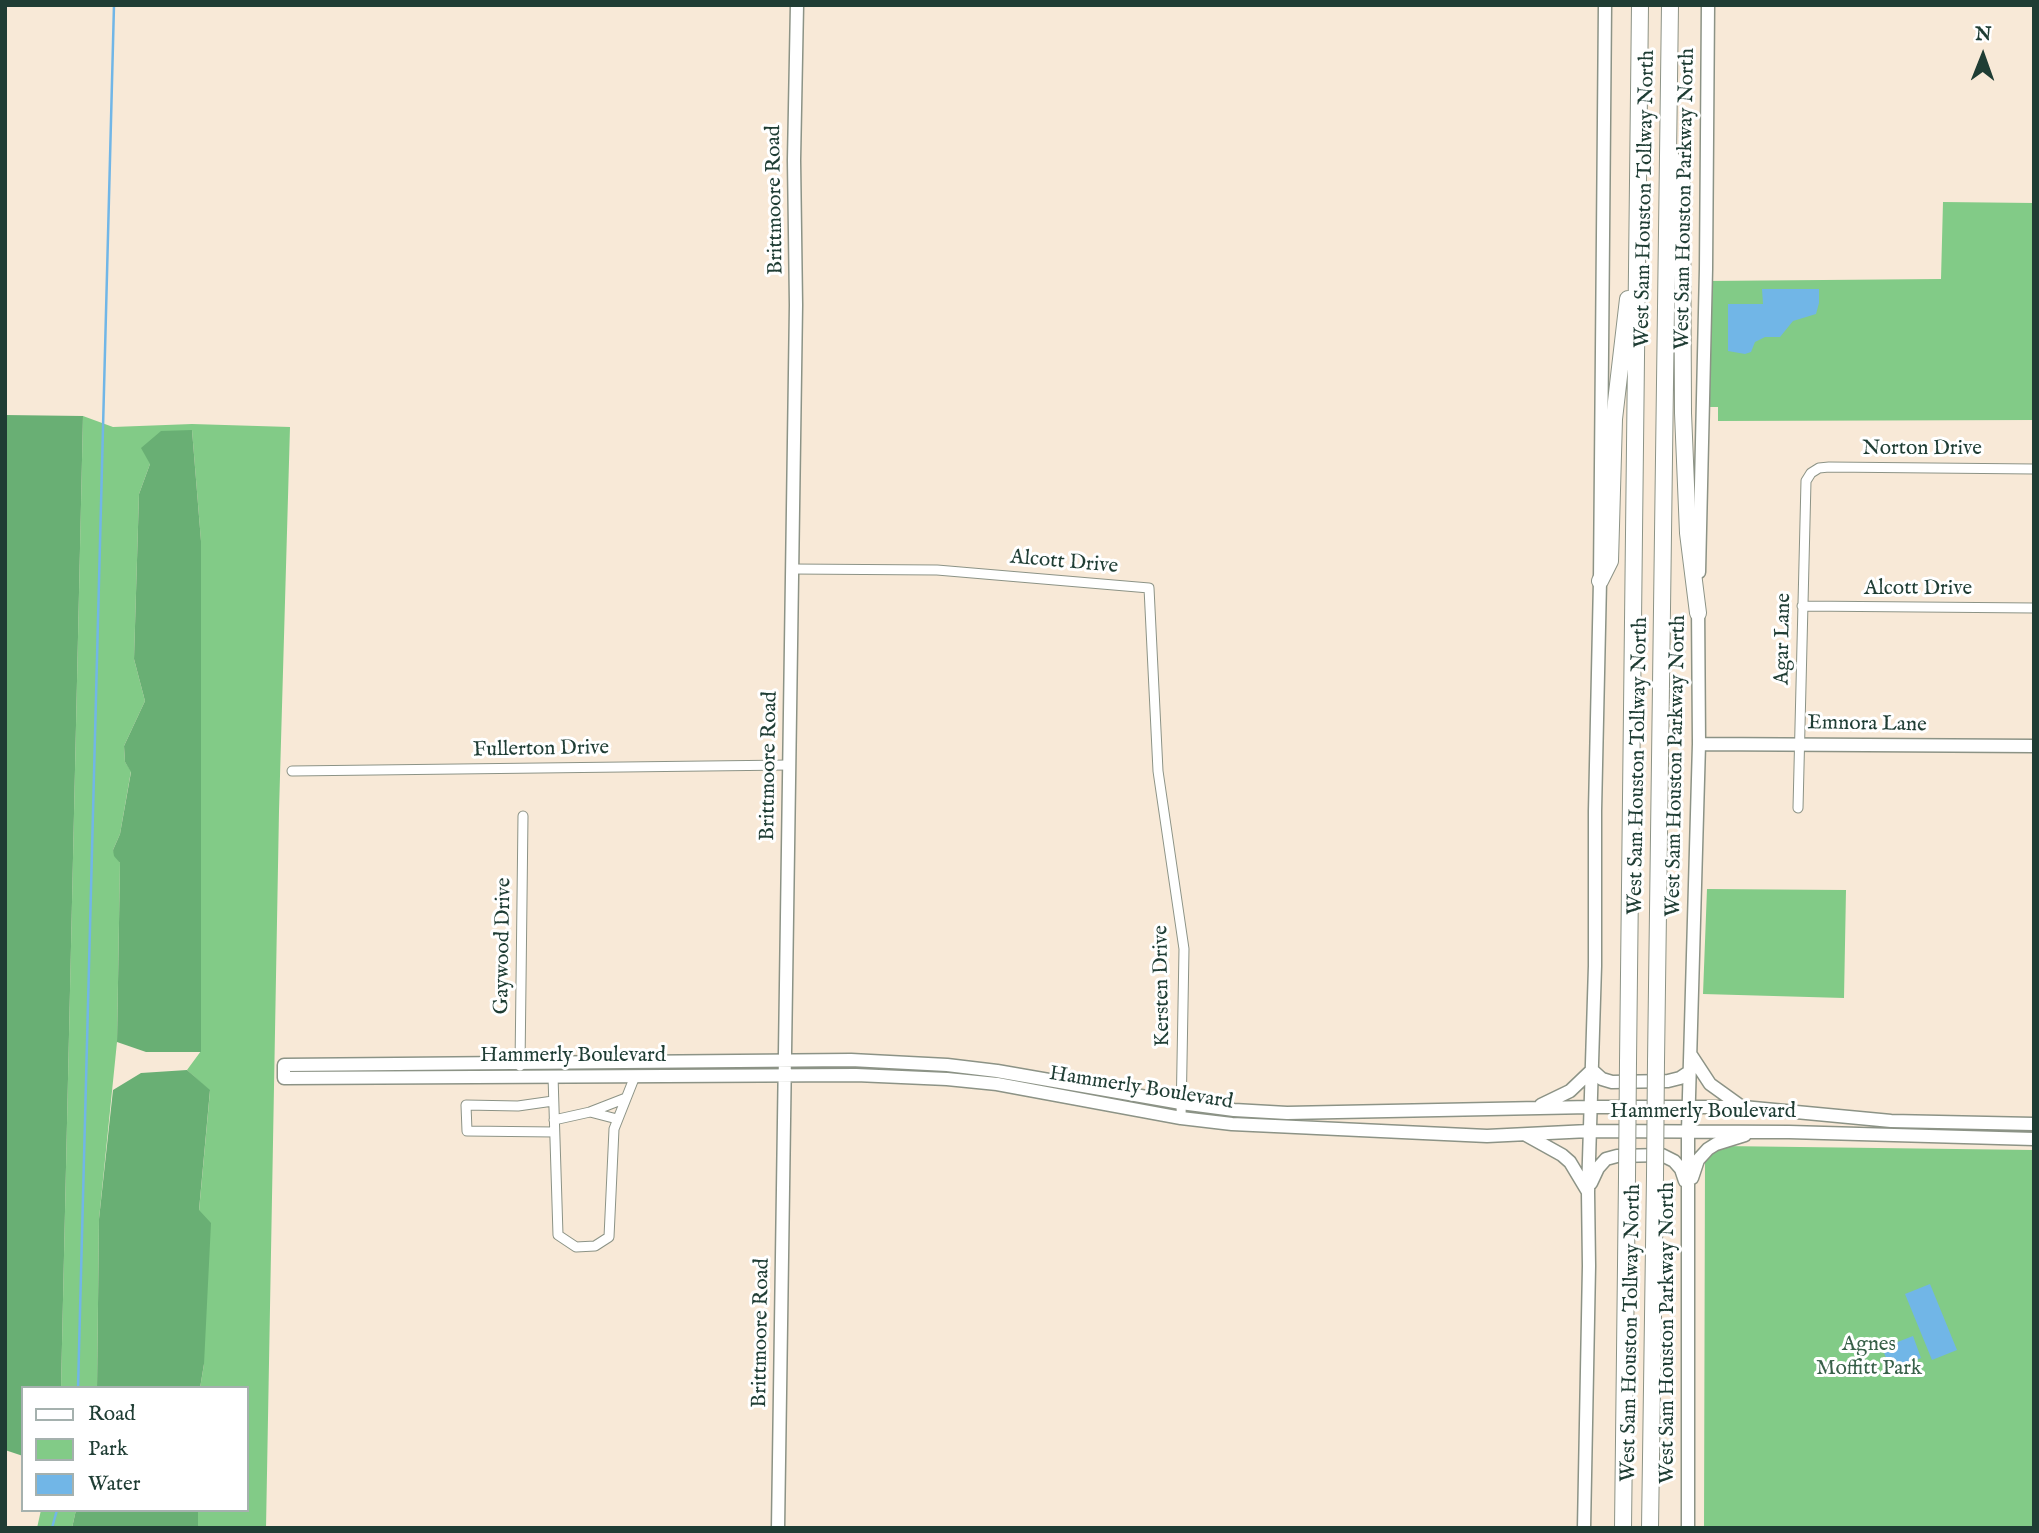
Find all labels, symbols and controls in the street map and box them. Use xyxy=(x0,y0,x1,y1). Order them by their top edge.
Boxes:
north arrow xyxy=(1948,21,2018,91)
text: N xyxy=(1975,23,1992,47)
street label: West Sam Houston Parkway North xyxy=(1671,48,1701,350)
street label: West Sam Houston Tollway North xyxy=(1631,50,1661,348)
street label: Brittmoore Road xyxy=(762,125,790,275)
street label: Norton Drive xyxy=(1862,437,1982,463)
street label: Alcott Drive xyxy=(1009,546,1119,580)
street label: Alcott Drive xyxy=(1864,577,1972,603)
street label: Agar Lane xyxy=(1771,593,1797,685)
street label: West Sam Houston Parkway North xyxy=(1662,615,1692,917)
street label: West Sam Houston Tollway North xyxy=(1624,617,1654,915)
street label: Brittmoore Road xyxy=(756,691,784,841)
street label: Emnora Lane xyxy=(1807,711,1927,739)
street label: Fullerton Drive xyxy=(473,736,609,764)
street label: Gaywood Drive xyxy=(490,877,518,1015)
street label: Kersten Drive xyxy=(1149,925,1177,1047)
street label: Hammerly Boulevard xyxy=(480,1044,666,1070)
street label: Hammerly Boulevard xyxy=(1047,1062,1235,1116)
street label: Hammerly Boulevard xyxy=(1610,1100,1796,1126)
street label: West Sam Houston Parkway North xyxy=(1656,1182,1682,1484)
street label: West Sam Houston Tollway North xyxy=(1617,1184,1647,1482)
street label: Brittmoore Road xyxy=(748,1258,776,1408)
park label: Agnes Moffitt Park xyxy=(1816,1333,1922,1383)
legend xyxy=(21,1386,248,1512)
text: Road xyxy=(88,1401,135,1428)
text: Park xyxy=(88,1436,128,1463)
text: Water xyxy=(88,1471,140,1498)

